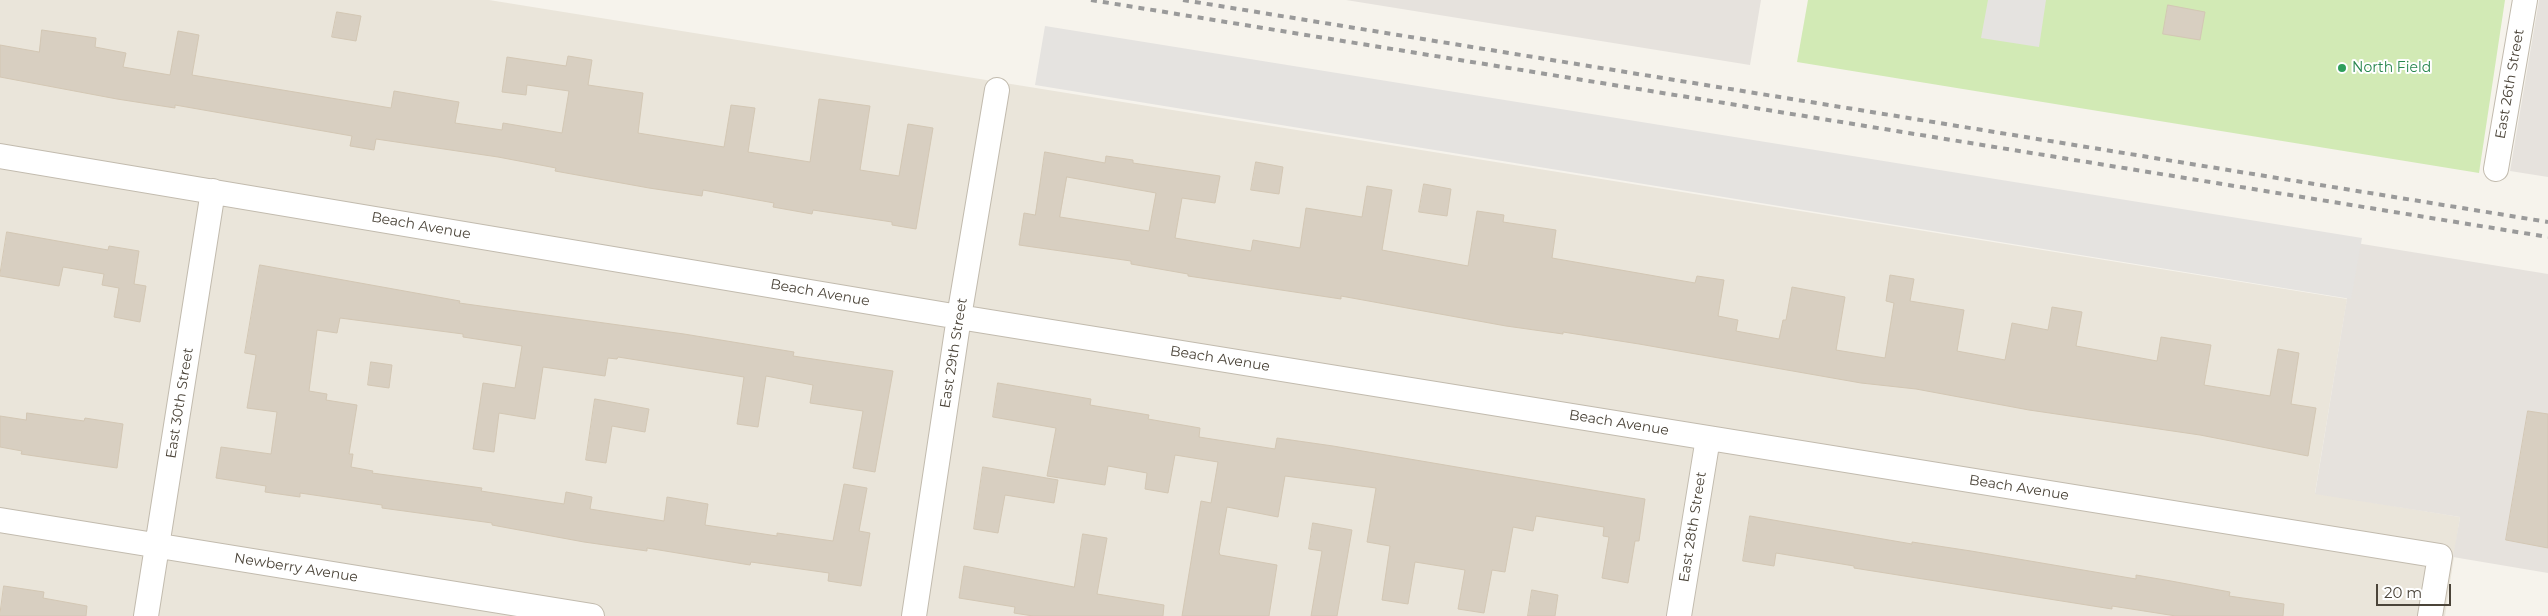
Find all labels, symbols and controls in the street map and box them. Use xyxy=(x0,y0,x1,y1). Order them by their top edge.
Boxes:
street label: East 26th Street xyxy=(2492,28,2528,140)
place label: North Field xyxy=(2352,60,2431,76)
marker: North Field xyxy=(2336,62,2348,74)
street label: Beach Avenue xyxy=(370,209,472,243)
street label: Beach Avenue xyxy=(769,276,871,310)
street label: East 29th Street xyxy=(937,297,971,409)
street label: Beach Avenue xyxy=(1169,343,1271,375)
street label: East 30th Street xyxy=(163,346,197,460)
street label: Beach Avenue xyxy=(1568,407,1670,439)
street label: East 28th Street xyxy=(1676,471,1710,583)
street label: Beach Avenue xyxy=(1968,472,2070,504)
street label: Newberry Avenue xyxy=(233,550,359,586)
scale bar xyxy=(2378,574,2453,606)
text: 20 m xyxy=(2384,583,2422,602)

